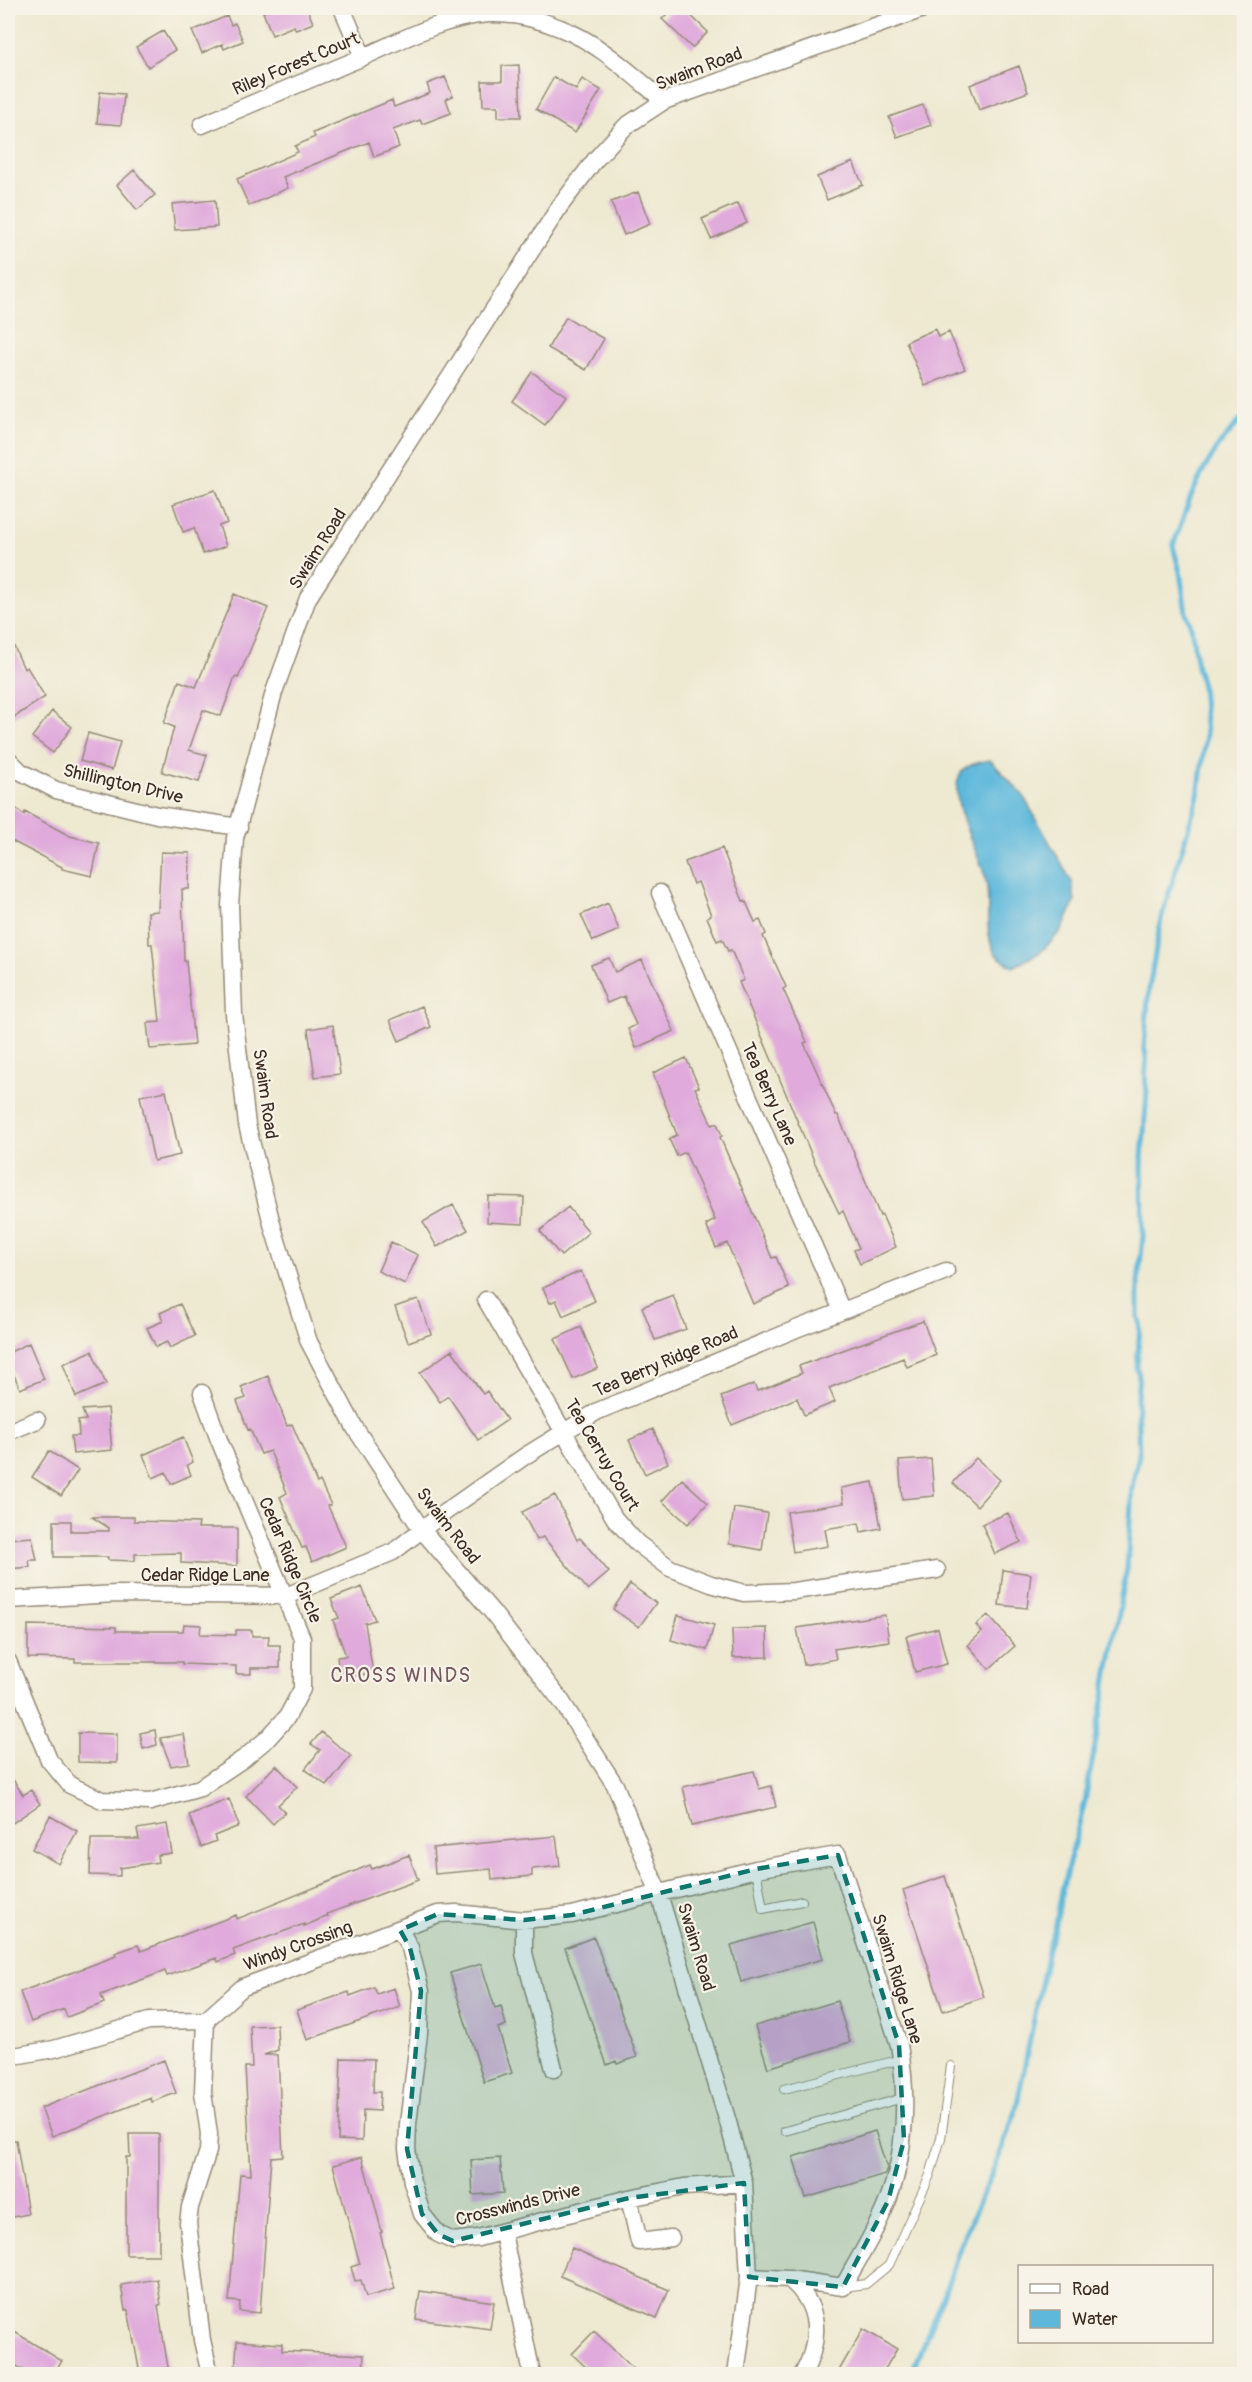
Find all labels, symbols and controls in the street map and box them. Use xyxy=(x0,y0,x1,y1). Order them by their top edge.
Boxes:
street label: Riley Forest Court xyxy=(229,27,364,101)
street label: Swaim Road xyxy=(652,42,746,96)
street label: Swaim Road xyxy=(284,504,352,594)
street label: Shillington Drive xyxy=(61,759,185,809)
street label: Tea Berry Lane xyxy=(736,1039,802,1149)
street label: Swaim Road xyxy=(247,1047,283,1141)
street label: Tea Berry Ridge Road xyxy=(590,1321,742,1403)
street label: Tea Cerruy Court xyxy=(559,1395,645,1516)
street label: Swaim Road xyxy=(411,1483,485,1569)
street label: Cedar Ridge Circle xyxy=(253,1494,327,1627)
street label: Cedar Ridge Lane xyxy=(141,1564,269,1587)
district label: CROSS WINDS xyxy=(330,1663,472,1688)
street label: Swaim Road xyxy=(672,1900,720,1994)
street label: Swaim Ridge Lane xyxy=(866,1911,928,2047)
street label: Windy Crossing xyxy=(240,1916,356,1976)
street label: Crosswinds Drive xyxy=(453,2178,583,2232)
legend xyxy=(1018,2265,1213,2343)
text: Road xyxy=(1072,2278,1109,2301)
text: Water xyxy=(1072,2308,1118,2331)

